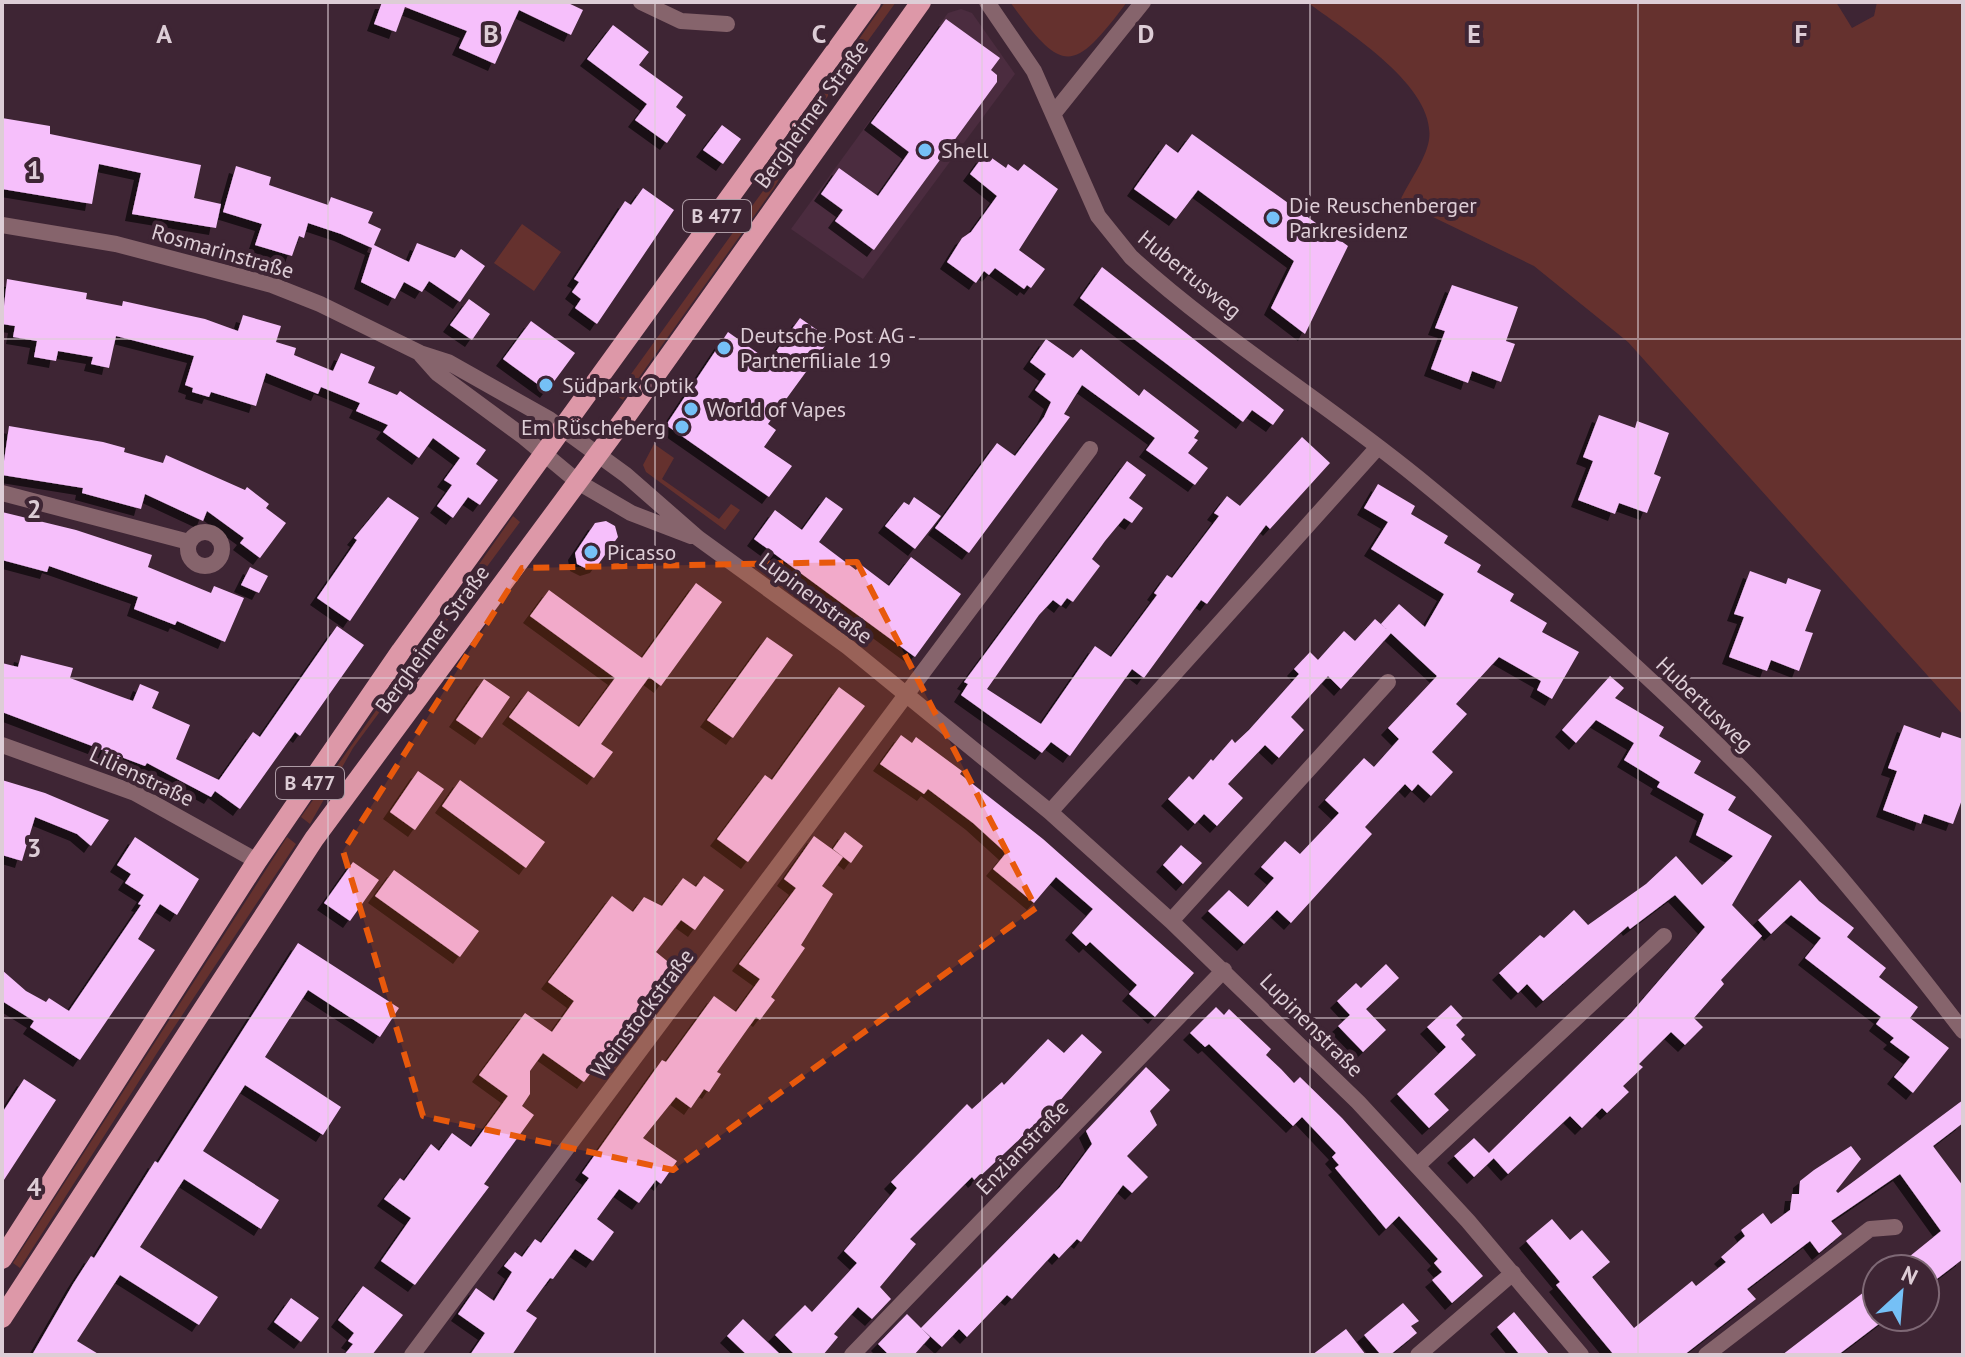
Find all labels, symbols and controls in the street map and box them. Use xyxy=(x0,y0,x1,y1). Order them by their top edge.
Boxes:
text: A xyxy=(156,17,172,50)
text: B xyxy=(483,17,499,50)
text: C xyxy=(812,17,826,50)
text: D xyxy=(1138,17,1154,50)
text: E xyxy=(1467,17,1481,50)
text: F xyxy=(1794,17,1808,50)
street label: Bergheimer Straße xyxy=(748,34,874,194)
place label: Shell xyxy=(941,136,989,164)
marker: Shell xyxy=(916,141,934,159)
text: 1 xyxy=(27,153,41,186)
place label: Die Reuschenberger Parkresidenz xyxy=(1289,191,1477,244)
road number: B 477 xyxy=(683,200,751,232)
marker: Die Reuschenberger Parkresidenz xyxy=(1264,209,1282,227)
street label: Rosmarinstraße xyxy=(149,217,297,285)
street label: Hubertusweg xyxy=(1133,224,1247,324)
place label: Deutsche Post AG - Partnerfiliale 19 xyxy=(740,321,916,374)
marker: Deutsche Post AG - Partnerfiliale 19 xyxy=(715,339,733,357)
place label: Südpark Optik xyxy=(562,371,695,399)
marker: Südpark Optik xyxy=(537,376,555,394)
place label: World of Vapes xyxy=(707,395,846,423)
marker: World of Vapes xyxy=(682,400,700,418)
place label: Em Rüscheberg xyxy=(521,413,666,441)
marker: Em Rüscheberg xyxy=(673,418,691,436)
text: 2 xyxy=(27,492,41,525)
place label: Picasso xyxy=(607,538,676,566)
marker: Picasso xyxy=(582,543,600,561)
street label: Lupinenstraße xyxy=(754,546,878,650)
street label: Bergheimer Straße xyxy=(369,559,495,719)
street label: Hubertusweg xyxy=(1650,650,1760,758)
street label: Lilienstraße xyxy=(85,740,199,812)
road number: B 477 xyxy=(276,767,344,799)
text: 3 xyxy=(27,831,41,864)
street label: Weinstockstraße xyxy=(584,943,700,1083)
street label: Lupinenstraße xyxy=(1254,967,1370,1083)
street label: Enzianstraße xyxy=(970,1093,1074,1201)
text: 4 xyxy=(27,1170,42,1203)
north arrow xyxy=(1861,1253,1941,1333)
text: N xyxy=(1897,1259,1922,1291)

